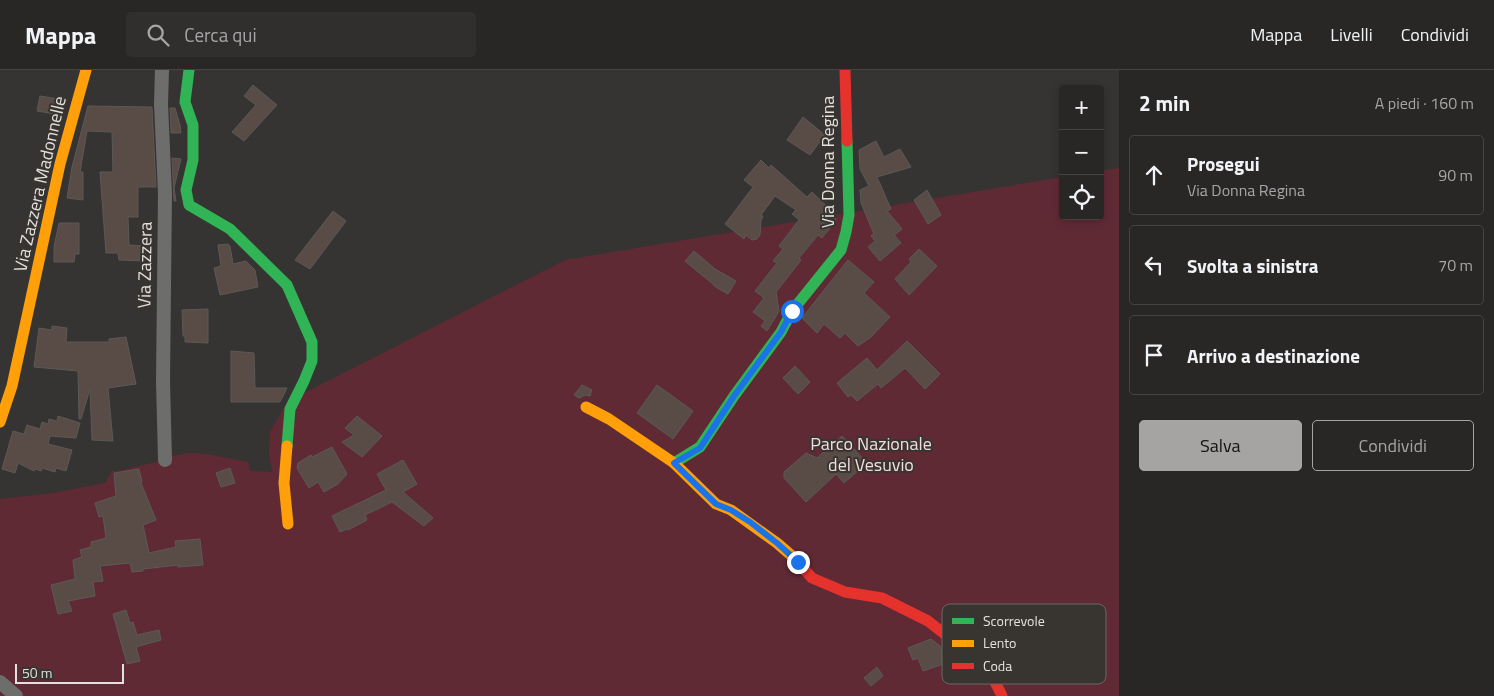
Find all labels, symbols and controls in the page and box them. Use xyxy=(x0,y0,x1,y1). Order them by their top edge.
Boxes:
search box xyxy=(126,12,476,57)
text: Mappa xyxy=(25,17,96,53)
text: Cerca qui xyxy=(184,20,257,49)
icon: search xyxy=(144,21,172,49)
text: Mappa xyxy=(1250,21,1302,48)
text: Livelli xyxy=(1330,21,1373,48)
text: Condividi xyxy=(1401,21,1469,48)
map controls xyxy=(1059,85,1104,220)
button: + xyxy=(1059,85,1104,130)
text: 2 min xyxy=(1139,87,1190,119)
text: A piedi · 160 m xyxy=(1375,91,1474,115)
street label: Via Zazzera Madonnelle xyxy=(6,93,73,274)
street label: Via Donna Regina xyxy=(814,96,841,228)
button: − xyxy=(1059,130,1104,175)
text: Prosegui xyxy=(1187,149,1260,178)
icon: ahead xyxy=(1140,161,1168,189)
text: 90 m xyxy=(1438,163,1473,187)
button: locate xyxy=(1059,175,1104,220)
text: Via Donna Regina xyxy=(1187,178,1305,202)
street label: Via Zazzera xyxy=(130,221,159,309)
icon: left xyxy=(1140,251,1168,279)
text: Svolta a sinistra xyxy=(1187,251,1318,280)
text: 70 m xyxy=(1438,253,1473,277)
route start xyxy=(781,300,804,323)
icon: arrive xyxy=(1140,341,1168,369)
text: Arrivo a destinazione xyxy=(1187,341,1360,370)
button: Salva xyxy=(1139,420,1302,471)
button: Condividi xyxy=(1312,420,1474,471)
park label: Parco Nazionale del Vesuvio xyxy=(810,430,932,478)
route end xyxy=(787,551,810,574)
legend xyxy=(942,604,1106,684)
text: Scorrevole xyxy=(983,610,1045,631)
text: Lento xyxy=(983,632,1017,653)
text: Coda xyxy=(983,655,1012,676)
scale bar xyxy=(15,661,124,684)
text: 50 m xyxy=(22,662,52,683)

